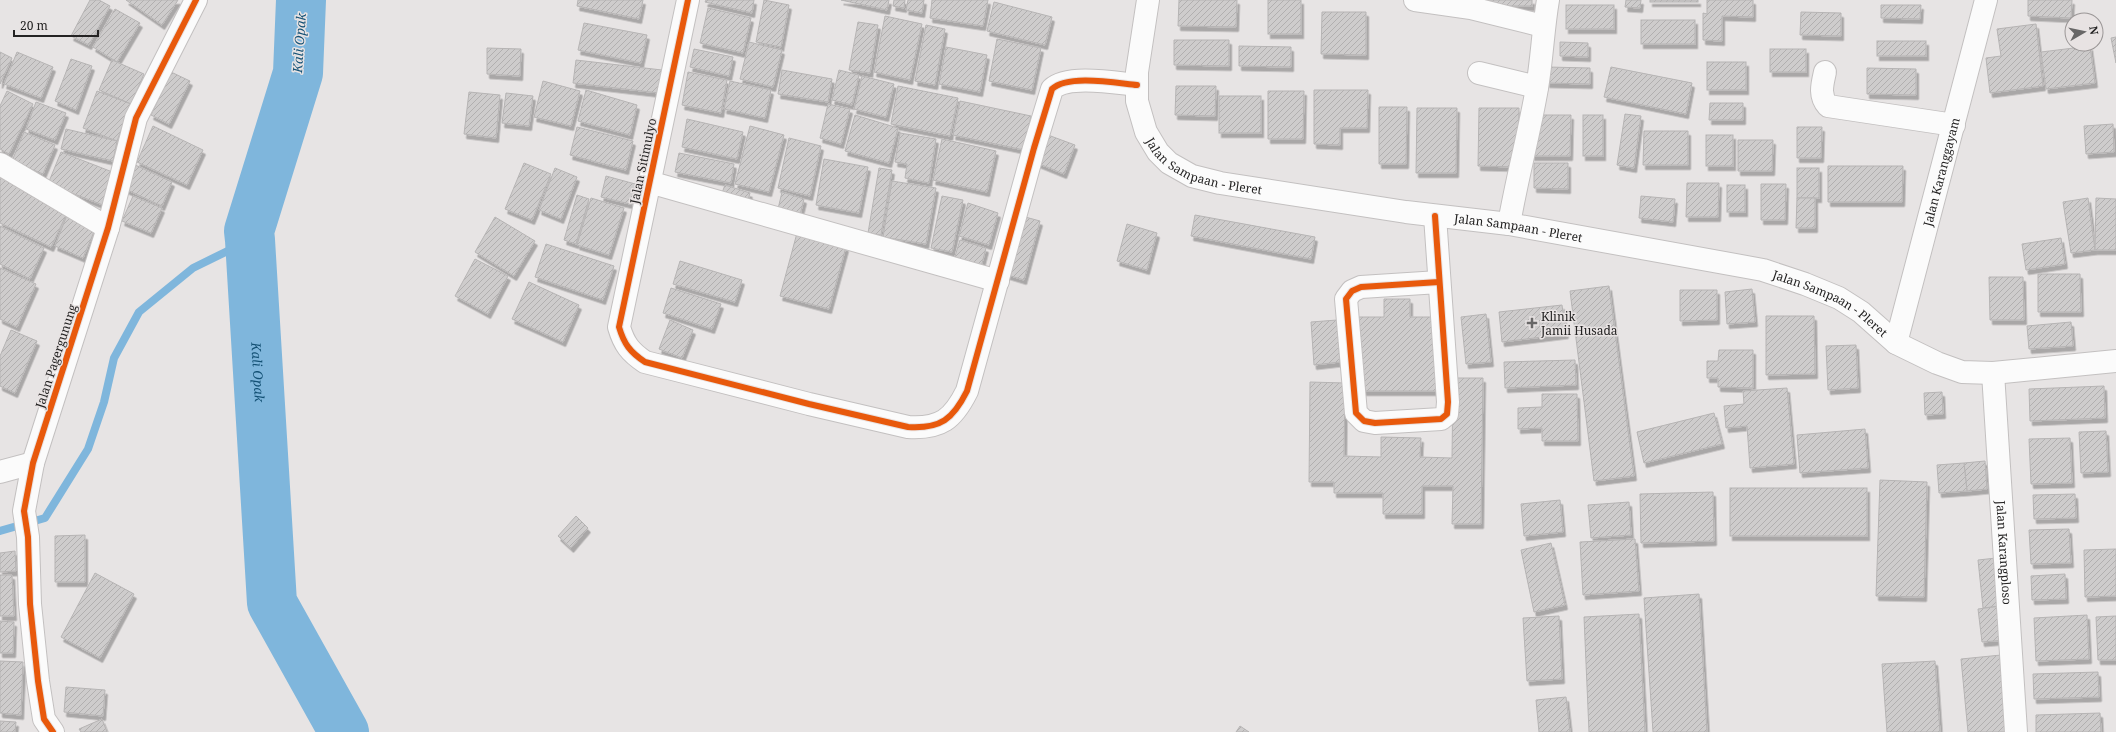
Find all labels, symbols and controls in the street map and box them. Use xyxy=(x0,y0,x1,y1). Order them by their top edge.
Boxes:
scale bar xyxy=(14,12,98,38)
water label: Kali Opak xyxy=(288,12,310,75)
north arrow xyxy=(2064,12,2104,52)
text: 20 m xyxy=(20,17,48,34)
text: N xyxy=(2086,25,2103,36)
street label: Jalan Karanggayam xyxy=(1918,116,1963,229)
street label: Jalan Sitimulyo xyxy=(625,117,660,206)
street label: Jalan Sampaan - Pleret xyxy=(1142,133,1263,198)
street label: Jalan Sampaan - Pleret xyxy=(1452,209,1584,246)
street label: Jalan Sampaan - Pleret xyxy=(1770,265,1892,340)
street label: Jalan Pagergunung xyxy=(31,301,81,411)
place label: Klinik Jamii Husada xyxy=(1540,308,1618,339)
marker: Klinik Jamii Husada xyxy=(1526,317,1538,329)
water label: Kali Opak xyxy=(247,341,269,403)
street label: Jalan Karangploso xyxy=(1993,499,2016,605)

